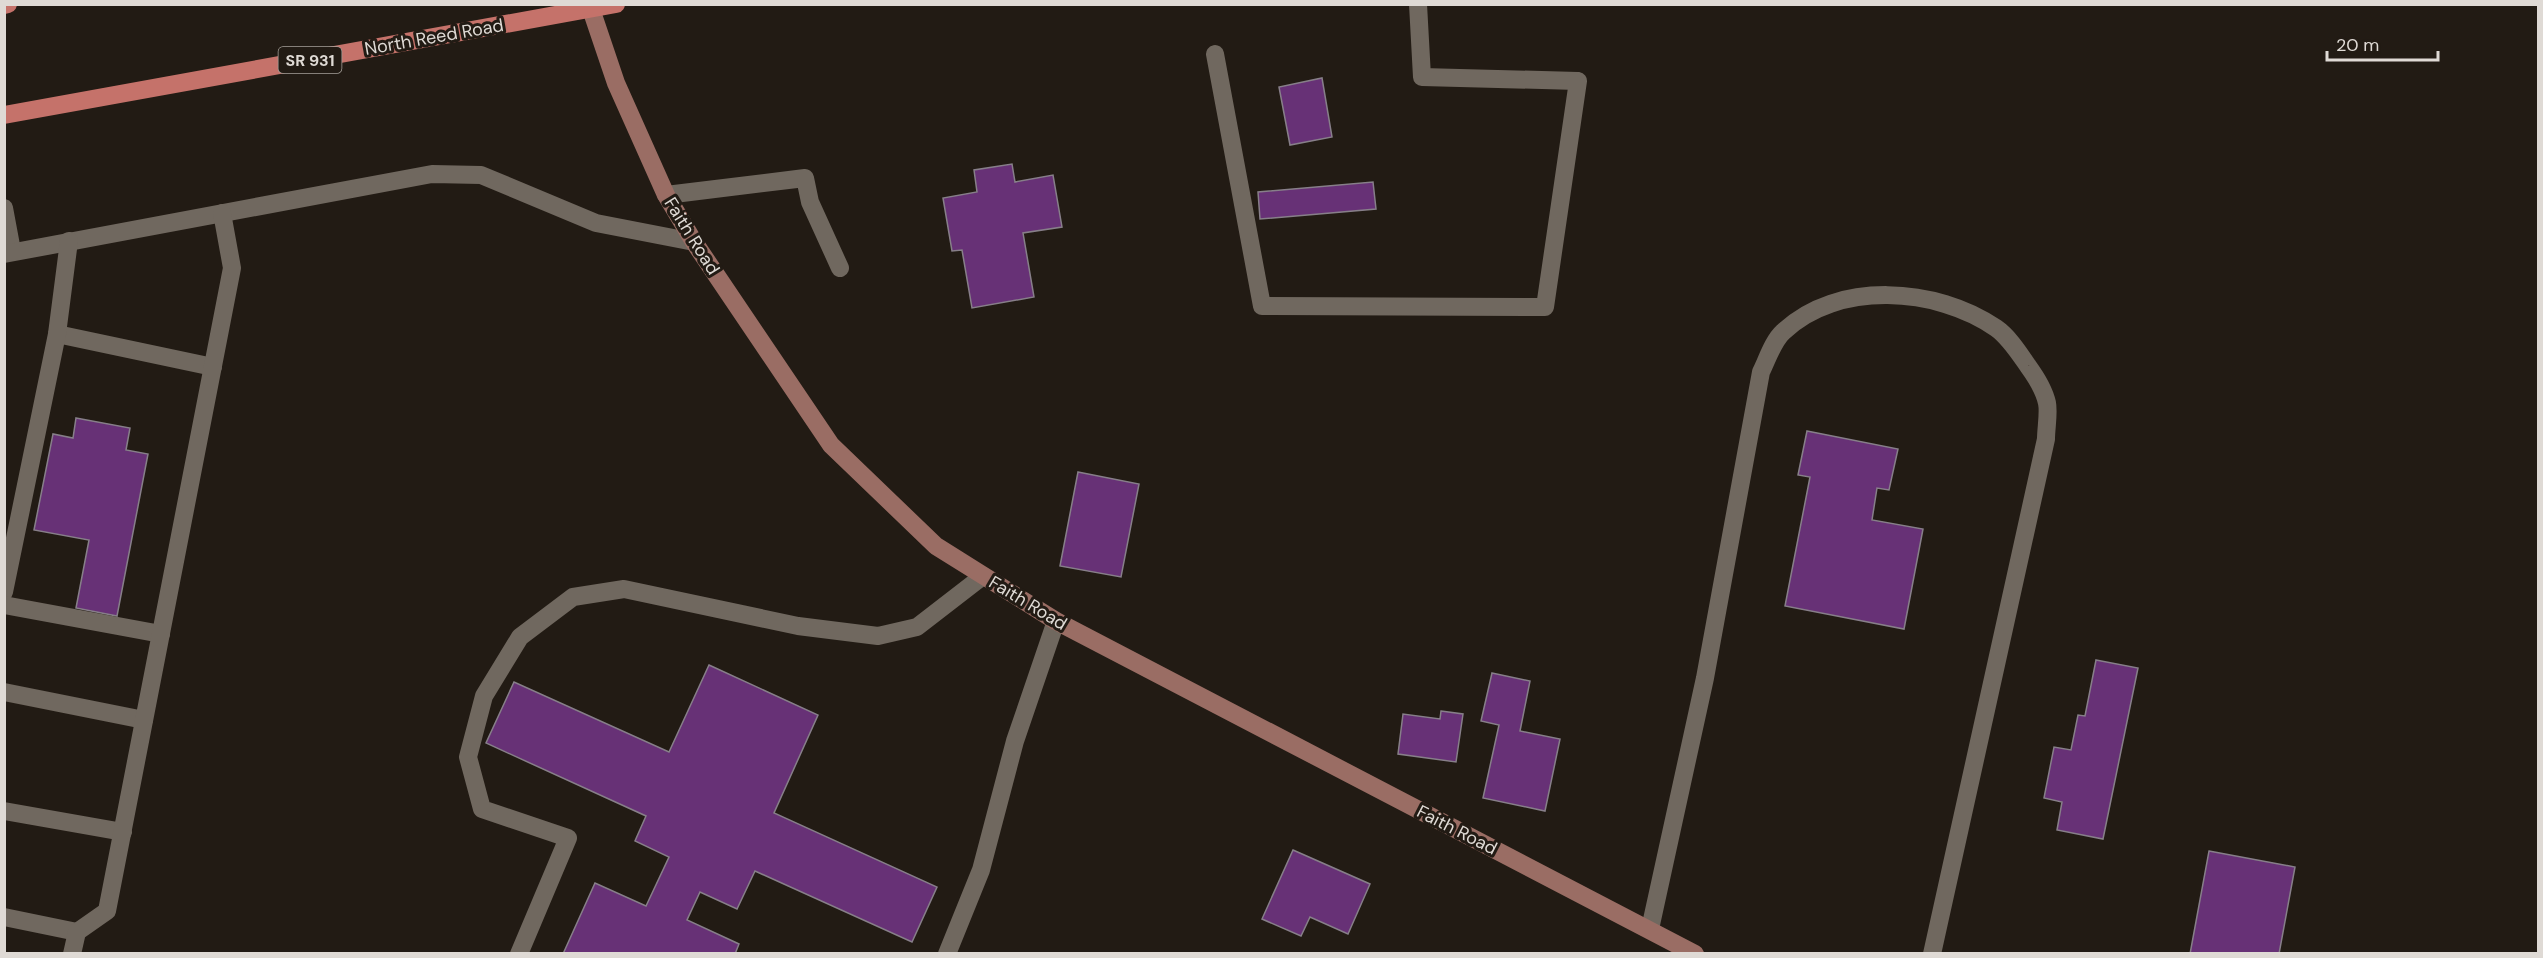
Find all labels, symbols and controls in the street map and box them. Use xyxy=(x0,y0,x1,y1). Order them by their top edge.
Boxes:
street label: North Reed Road xyxy=(363,13,505,61)
scale bar xyxy=(2327,24,2438,62)
text: 20 m xyxy=(2336,33,2379,57)
road number: SR 931 xyxy=(278,47,342,73)
street label: Faith Road xyxy=(659,193,725,279)
street label: Faith Road xyxy=(984,570,1072,636)
street label: Faith Road xyxy=(1413,800,1501,860)

